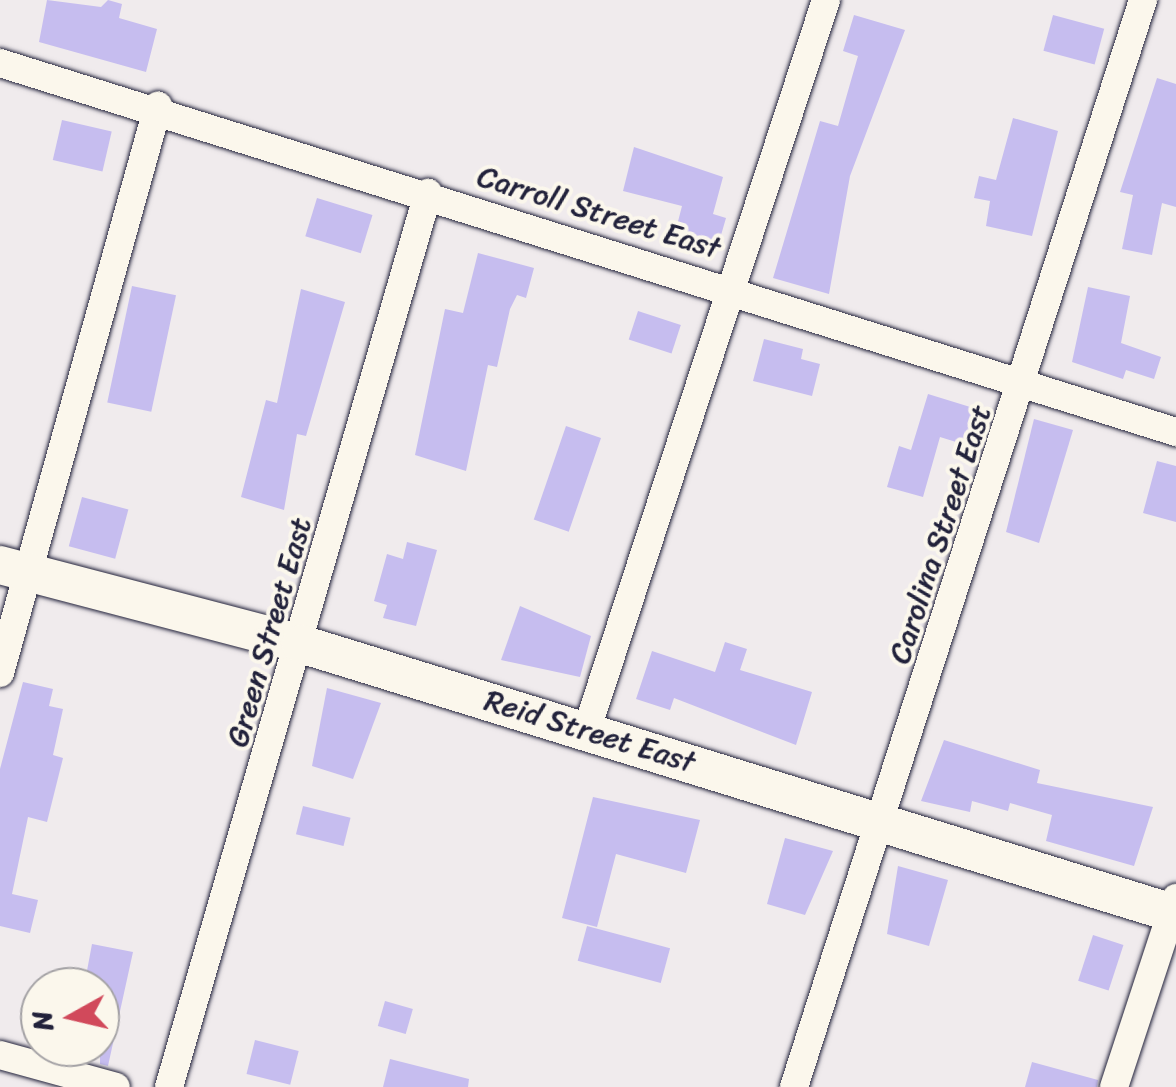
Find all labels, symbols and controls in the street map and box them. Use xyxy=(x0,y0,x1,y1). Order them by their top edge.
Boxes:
street label: Carroll Street East xyxy=(473,158,725,266)
street label: Carolina Street East xyxy=(881,400,999,668)
street label: Green Street East xyxy=(219,512,319,752)
street label: Reid Street East xyxy=(480,682,700,780)
north arrow xyxy=(20,967,120,1067)
text: N xyxy=(16,1008,67,1034)

